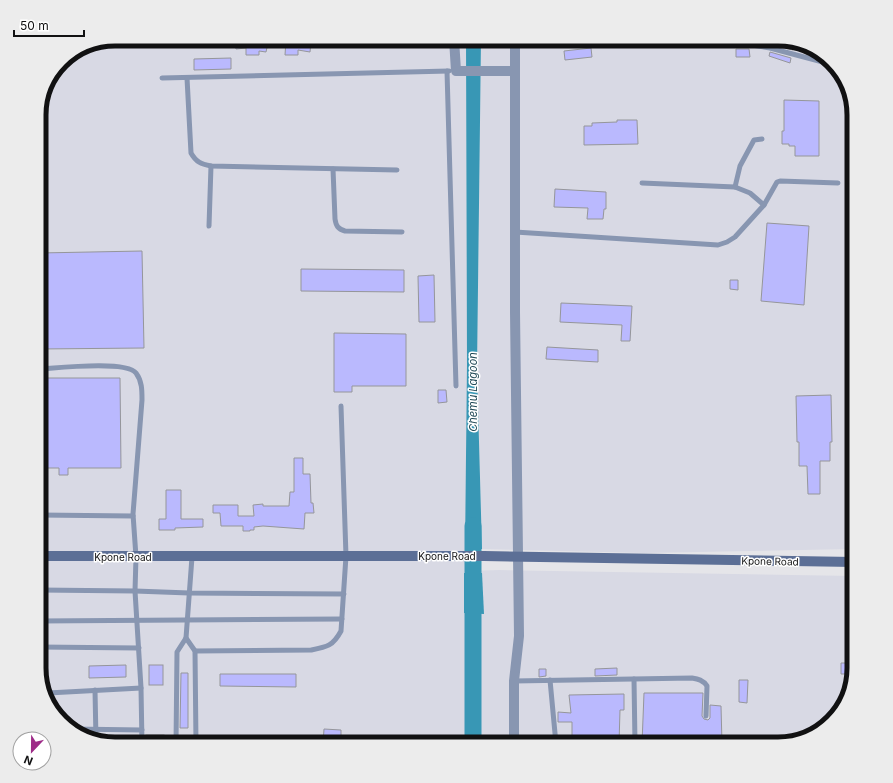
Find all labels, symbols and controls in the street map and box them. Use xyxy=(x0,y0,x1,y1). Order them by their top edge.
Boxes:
scale bar xyxy=(14,12,84,38)
text: 50 m xyxy=(20,18,49,33)
water label: Chemu Lagoon xyxy=(466,352,480,432)
street label: Kpone Road xyxy=(418,550,476,562)
street label: Kpone Road xyxy=(94,551,152,563)
street label: Kpone Road xyxy=(741,554,799,568)
north arrow xyxy=(12,731,52,771)
text: N xyxy=(22,752,35,768)

